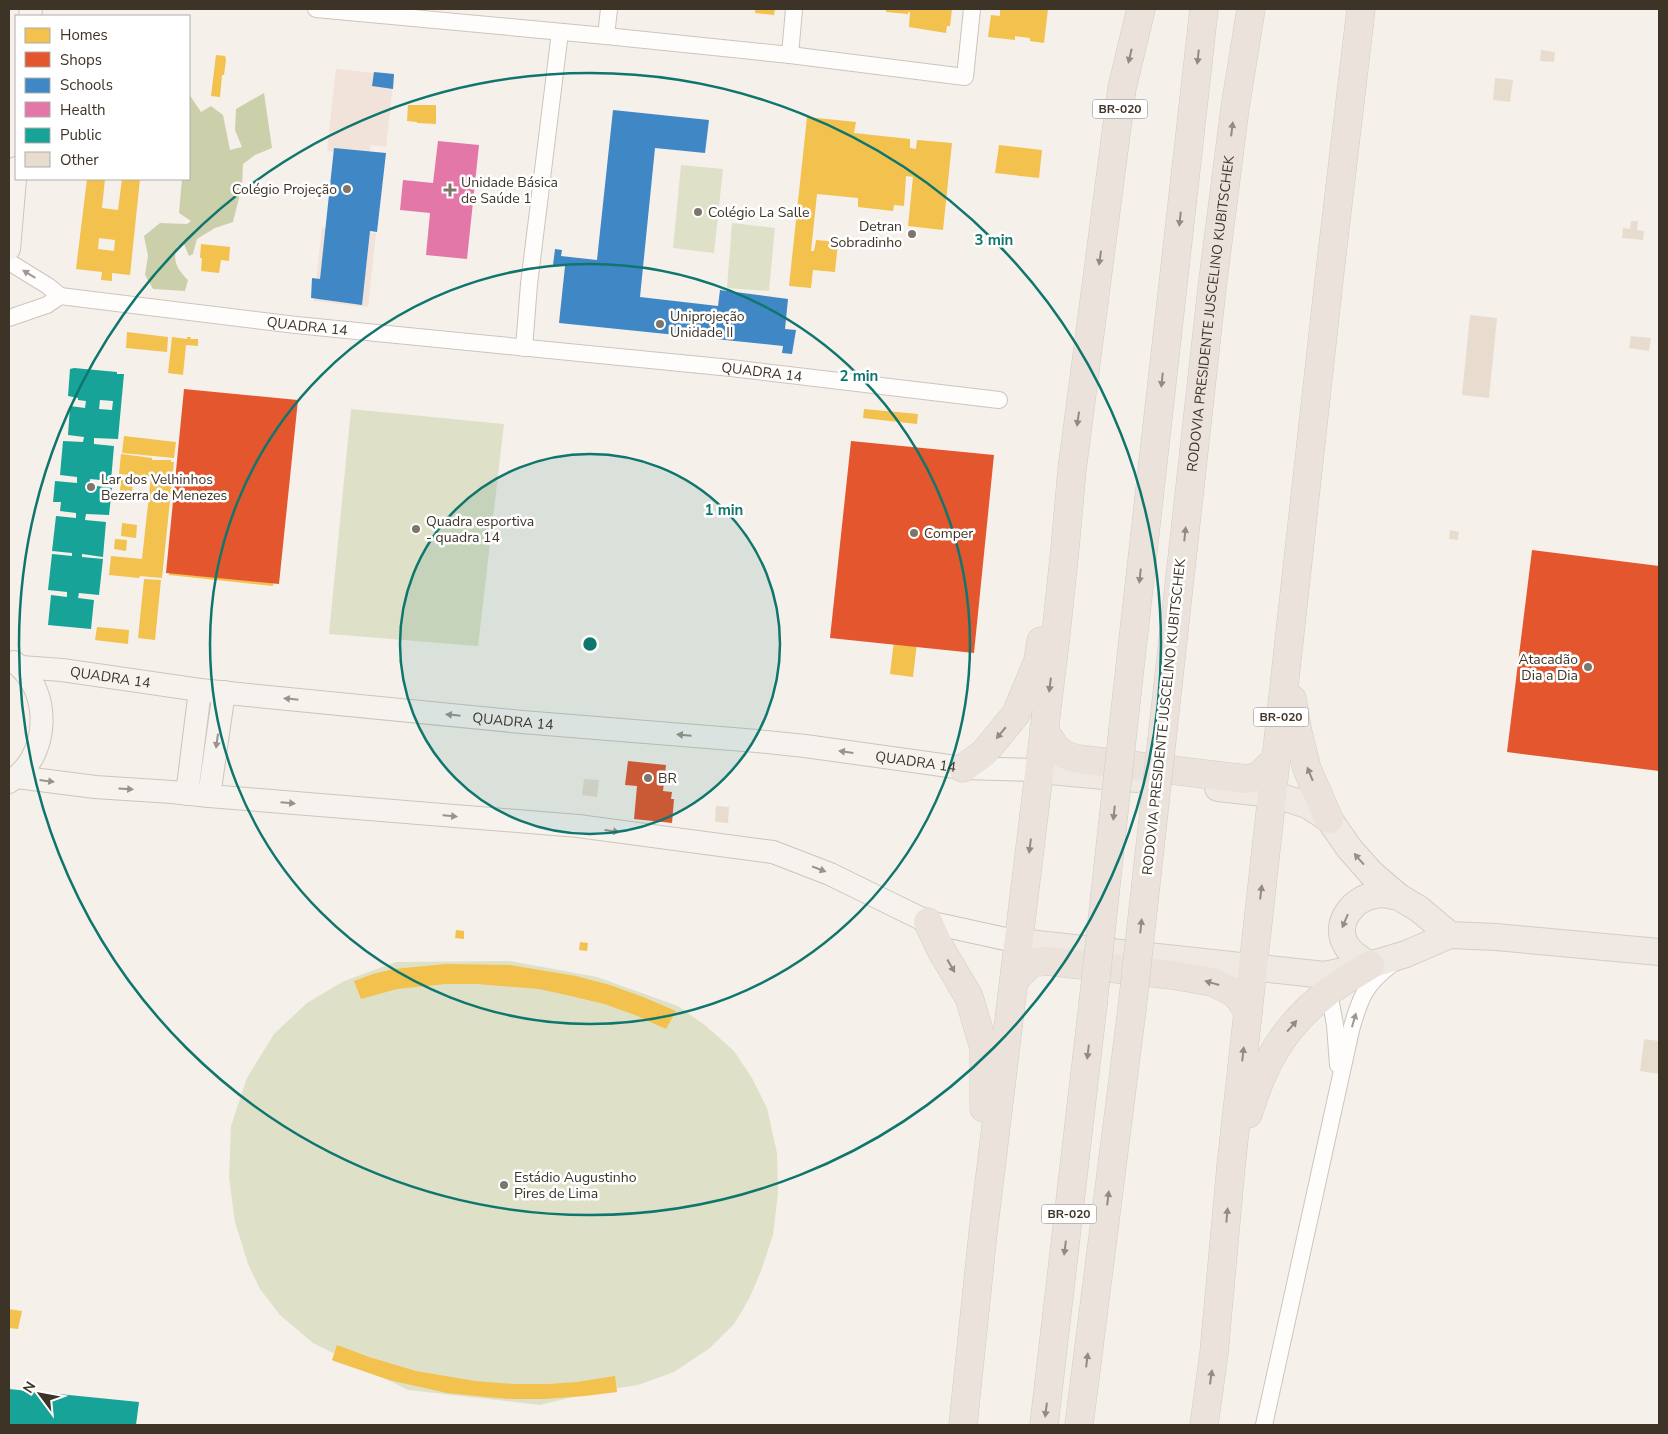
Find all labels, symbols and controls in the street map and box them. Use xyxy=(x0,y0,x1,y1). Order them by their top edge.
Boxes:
legend xyxy=(15,15,190,180)
text: Homes xyxy=(60,25,108,45)
one-way arrow xyxy=(1126,49,1134,64)
one-way arrow xyxy=(1194,49,1202,65)
text: Shops xyxy=(60,50,102,70)
text: Schools xyxy=(60,75,113,95)
text: Health xyxy=(60,100,105,120)
road number: BR-020 xyxy=(1092,100,1148,118)
one-way arrow xyxy=(1228,121,1236,137)
text: Public xyxy=(60,125,101,145)
text: Other xyxy=(60,150,99,170)
street label: RODOVIA PRESIDENTE JUSCELINO KUBITSCHEK xyxy=(1182,154,1238,473)
place label: Unidade Básica de Saúde 1 xyxy=(461,173,558,208)
place label: Colégio Projeção xyxy=(232,180,337,199)
marker: Colégio Projeção xyxy=(341,183,353,195)
marker: Unidade Básica de Saúde 1 xyxy=(443,183,457,197)
place label: Colégio La Salle xyxy=(708,203,809,222)
marker: Colégio La Salle xyxy=(692,206,704,218)
one-way arrow xyxy=(1176,211,1184,227)
place label: Detran Sobradinho xyxy=(830,217,902,252)
marker: Detran Sobradinho xyxy=(906,228,918,240)
text: 3 min xyxy=(975,230,1013,250)
one-way arrow xyxy=(1096,250,1104,266)
one-way arrow xyxy=(22,269,35,278)
place label: Uniprojeção Unidade II xyxy=(670,307,745,342)
street label: QUADRA 14 xyxy=(266,312,349,340)
marker: Uniprojeção Unidade II xyxy=(654,318,666,330)
street label: QUADRA 14 xyxy=(721,358,803,386)
text: 2 min xyxy=(840,366,878,386)
one-way arrow xyxy=(1158,372,1166,388)
one-way arrow xyxy=(1074,412,1082,428)
place label: Lar dos Velhinhos Bezerra de Menezes xyxy=(101,470,227,505)
marker: Lar dos Velhinhos Bezerra de Menezes xyxy=(85,481,97,493)
text: 1 min xyxy=(705,500,743,520)
place label: Quadra esportiva - quadra 14 xyxy=(426,512,534,547)
marker: Quadra esportiva - quadra 14 xyxy=(410,523,422,535)
place label: Comper xyxy=(924,524,973,543)
one-way arrow xyxy=(1181,526,1189,542)
marker: Comper xyxy=(908,527,920,539)
street label: RODOVIA PRESIDENTE JUSCELINO KUBITSCHEK xyxy=(1138,558,1190,876)
one-way arrow xyxy=(1136,569,1144,585)
centre of rings xyxy=(581,635,599,653)
place label: Atacadão Dia a Dia xyxy=(1518,650,1578,685)
marker: Atacadão Dia a Dia xyxy=(1582,661,1594,673)
street label: QUADRA 14 xyxy=(69,662,152,692)
one-way arrow xyxy=(1046,677,1054,693)
one-way arrow xyxy=(283,695,299,703)
street label: QUADRA 14 xyxy=(471,708,554,734)
road number: BR-020 xyxy=(1254,708,1308,726)
one-way arrow xyxy=(444,711,460,719)
one-way arrow xyxy=(995,726,1006,739)
one-way arrow xyxy=(676,731,692,739)
one-way arrow xyxy=(213,733,221,749)
street label: QUADRA 14 xyxy=(874,746,957,776)
one-way arrow xyxy=(838,748,854,756)
one-way arrow xyxy=(1306,766,1314,781)
place label: BR xyxy=(658,769,677,788)
marker: BR xyxy=(642,772,654,784)
one-way arrow xyxy=(40,777,56,785)
one-way arrow xyxy=(118,785,134,793)
one-way arrow xyxy=(280,799,296,807)
one-way arrow xyxy=(1110,805,1118,821)
one-way arrow xyxy=(442,812,458,820)
one-way arrow xyxy=(604,827,620,835)
one-way arrow xyxy=(1026,839,1034,855)
one-way arrow xyxy=(1353,854,1365,866)
one-way arrow xyxy=(811,866,826,874)
one-way arrow xyxy=(1257,884,1265,900)
one-way arrow xyxy=(1341,913,1349,928)
one-way arrow xyxy=(1137,918,1145,934)
one-way arrow xyxy=(946,959,955,972)
one-way arrow xyxy=(1204,978,1219,986)
one-way arrow xyxy=(1350,1013,1358,1028)
one-way arrow xyxy=(1287,1020,1298,1033)
one-way arrow xyxy=(1084,1044,1092,1060)
one-way arrow xyxy=(1240,1045,1248,1061)
place label: Estádio Augustinho Pires de Lima xyxy=(514,1168,637,1203)
marker: Estádio Augustinho Pires de Lima xyxy=(498,1179,510,1191)
one-way arrow xyxy=(1104,1190,1112,1206)
road number: BR-020 xyxy=(1042,1204,1096,1224)
one-way arrow xyxy=(1223,1207,1231,1223)
one-way arrow xyxy=(1061,1240,1069,1256)
one-way arrow xyxy=(1083,1351,1091,1367)
north arrow xyxy=(15,1369,65,1419)
one-way arrow xyxy=(1207,1369,1215,1385)
text: N xyxy=(19,1378,40,1397)
one-way arrow xyxy=(1042,1402,1050,1418)

